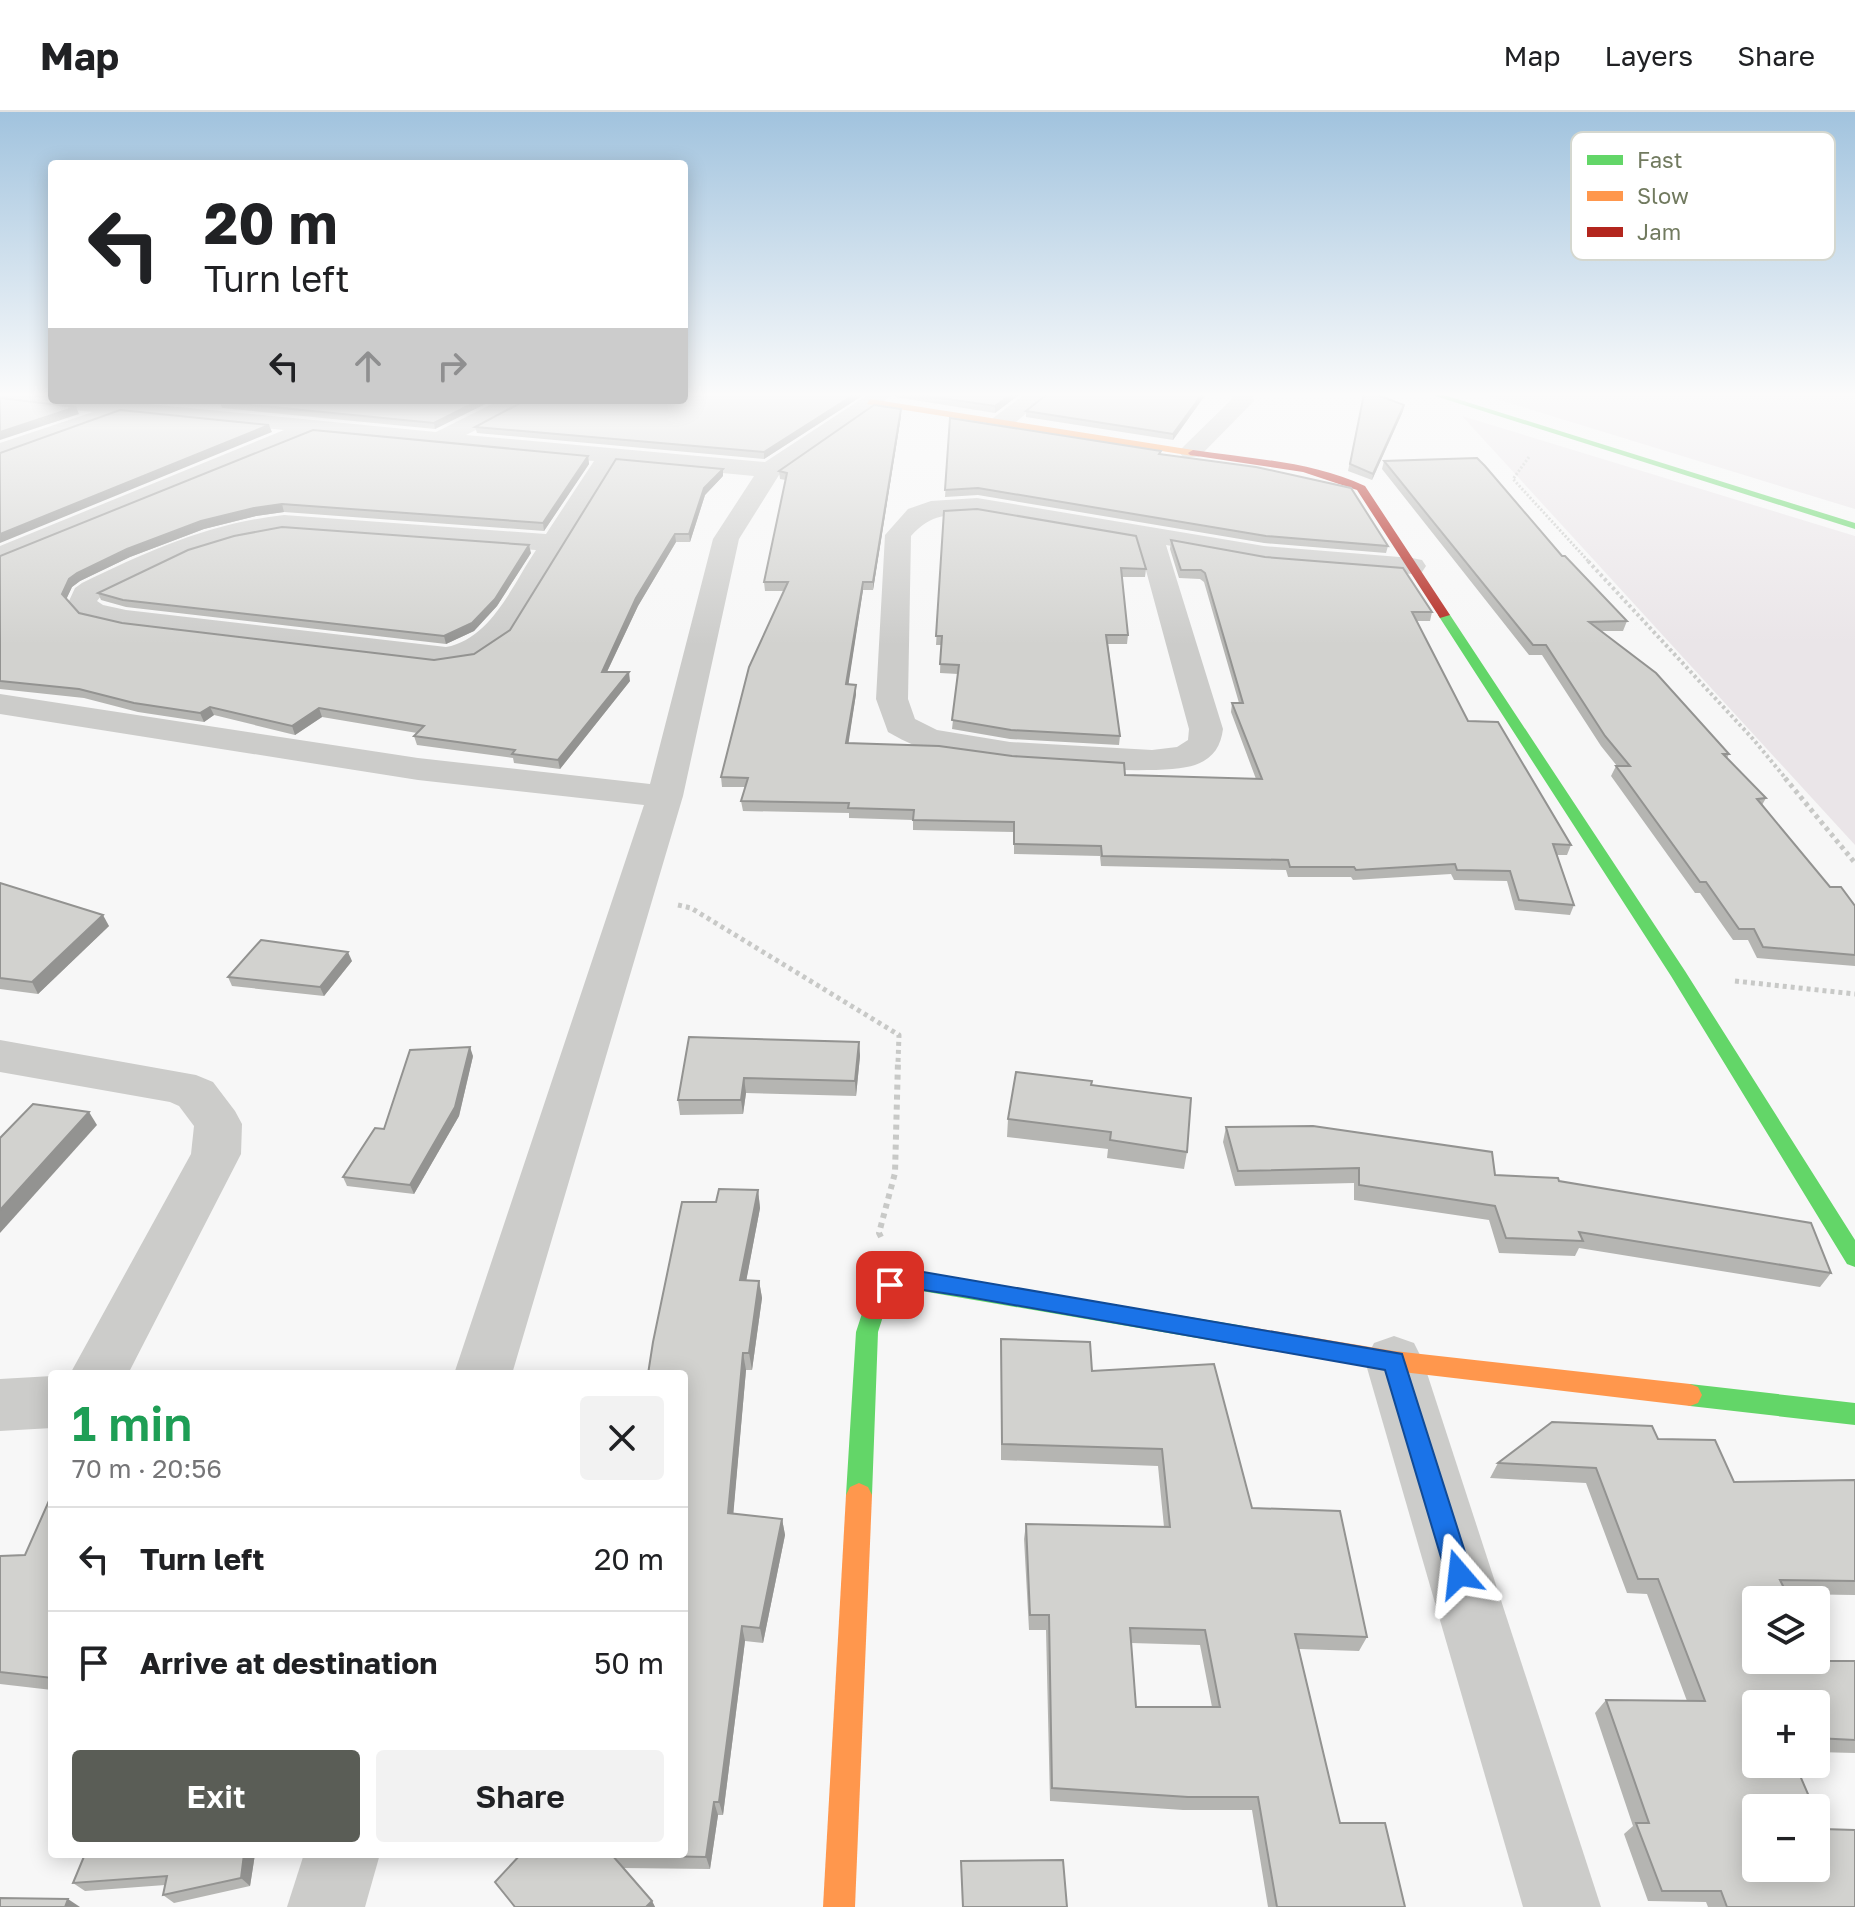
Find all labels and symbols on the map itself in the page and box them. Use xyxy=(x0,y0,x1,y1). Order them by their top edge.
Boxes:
legend xyxy=(1571,132,1835,260)
text: Fast xyxy=(1637,146,1683,173)
text: Slow xyxy=(1637,182,1689,209)
text: Jam xyxy=(1637,218,1681,245)
pin xyxy=(856,1251,924,1319)
position arrow xyxy=(1417,1532,1501,1616)

